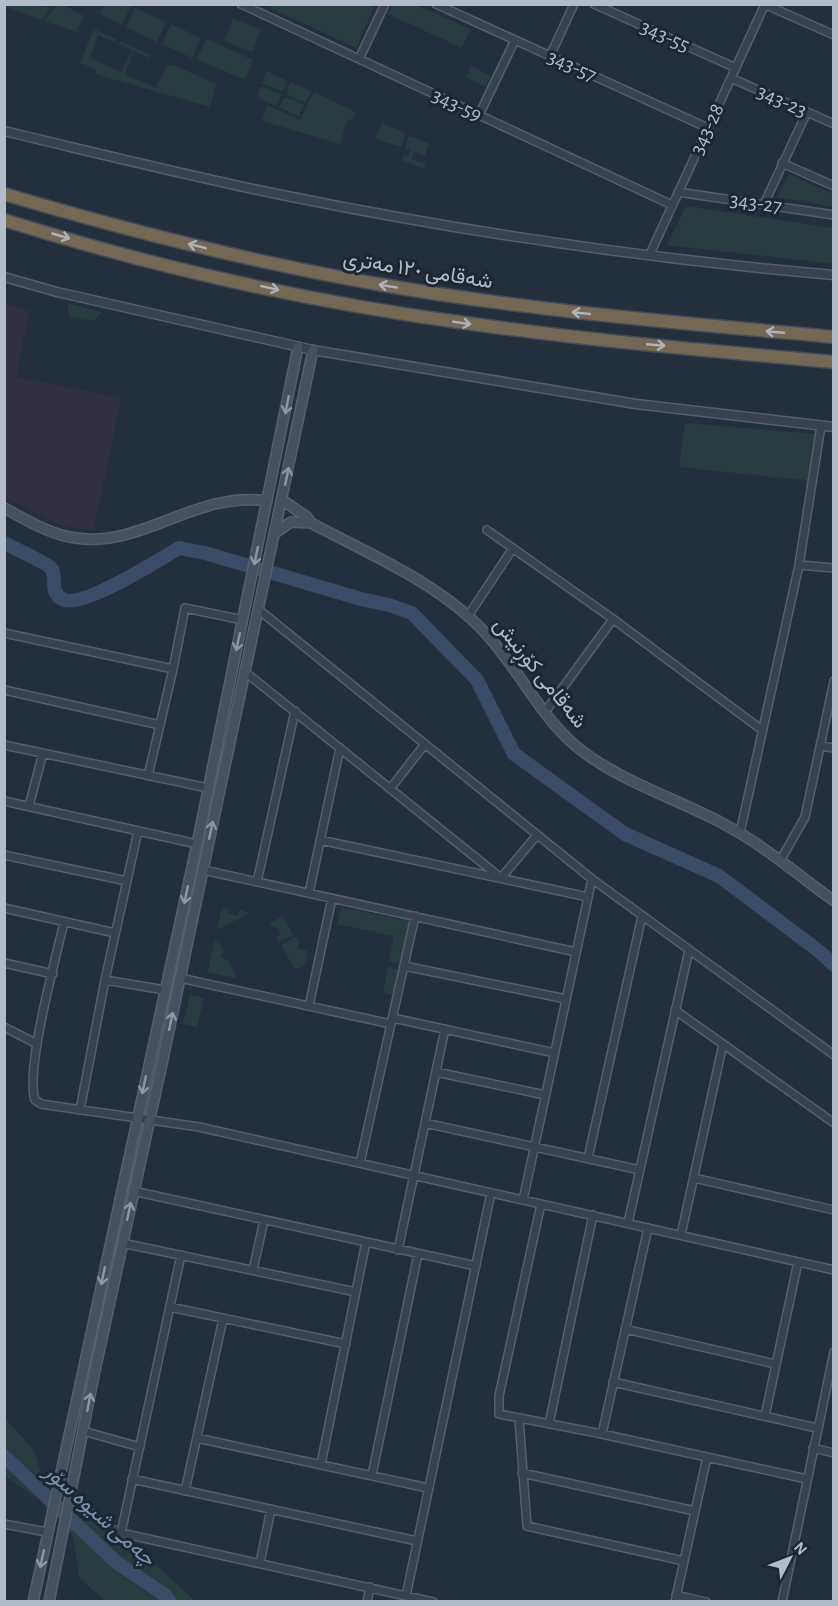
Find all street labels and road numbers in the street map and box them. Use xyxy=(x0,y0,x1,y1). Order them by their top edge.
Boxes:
street label: 343-55 xyxy=(637,16,693,56)
street label: 343-57 xyxy=(544,46,600,86)
street label: 343-23 xyxy=(754,81,810,121)
street label: 343-59 xyxy=(429,84,485,126)
street label: 343-28 xyxy=(686,100,728,158)
street label: 343-27 xyxy=(729,189,784,217)
street label: شەقامی ١٢٠ مەتری xyxy=(341,248,494,294)
street label: شەقامی کۆڕنیش xyxy=(485,614,591,736)

